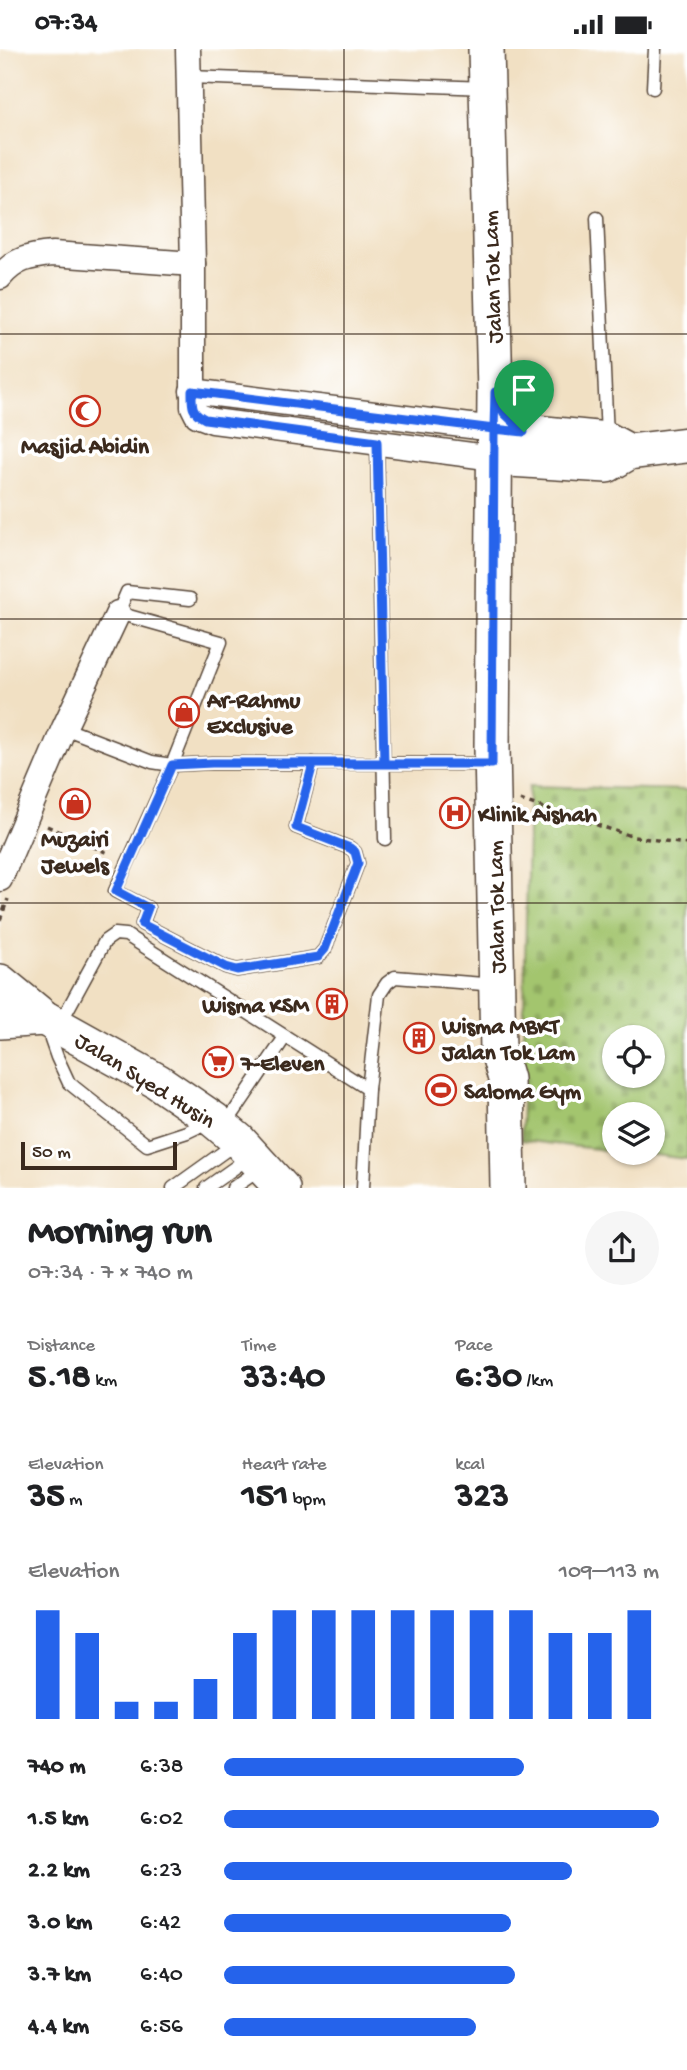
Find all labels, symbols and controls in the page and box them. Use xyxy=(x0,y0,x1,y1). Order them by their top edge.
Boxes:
text: 07:34 xyxy=(35,9,97,40)
street label: Jalan Tok Lam xyxy=(479,210,510,344)
pin xyxy=(494,360,554,432)
icon: arrive xyxy=(505,371,543,409)
mosque icon: Masjid Abidin xyxy=(68,394,102,428)
place label: Masjid Abidin xyxy=(21,435,150,462)
place label: Ar-Rahmu Exclusive xyxy=(206,689,300,742)
shop icon: Ar-Rahmu Exclusive xyxy=(167,695,201,729)
shop icon: Muzairi Jewels xyxy=(58,787,92,821)
hospital icon: Klinik Aishah xyxy=(438,796,472,830)
place label: Klinik Aishah xyxy=(477,803,597,830)
place label: Muzairi Jewels xyxy=(40,828,110,881)
street label: Jalan Tok Lam xyxy=(484,840,513,974)
building icon: Wisma KSM xyxy=(315,987,349,1021)
place label: Wisma KSM xyxy=(201,994,310,1021)
place label: Wisma MBKT Jalan Tok Lam xyxy=(441,1015,576,1068)
building icon: Wisma MBKT Jalan Tok Lam xyxy=(402,1021,436,1055)
map controls xyxy=(602,1025,665,1165)
button: locate xyxy=(602,1025,665,1088)
street label: Jalan Syed Husin xyxy=(69,1028,219,1136)
supermarket icon: 7-Eleven xyxy=(201,1045,235,1079)
place label: 7-Eleven xyxy=(240,1052,325,1079)
sports icon: Saloma Gym xyxy=(424,1073,458,1107)
place label: Saloma Gym xyxy=(464,1080,582,1107)
button: layers xyxy=(602,1102,665,1165)
scale bar xyxy=(21,1139,177,1171)
text: 50 m xyxy=(32,1142,71,1165)
button: share xyxy=(585,1211,659,1285)
text: Morning run xyxy=(28,1212,212,1256)
text: 07:34 · 7 × 740 m xyxy=(28,1260,193,1287)
text: Distance xyxy=(28,1335,95,1358)
text: Time xyxy=(242,1335,276,1358)
text: Pace xyxy=(455,1335,493,1358)
text: 5.18 xyxy=(28,1358,91,1399)
text: 33:40 xyxy=(242,1358,325,1399)
text: 6:30 xyxy=(455,1358,522,1399)
text: km xyxy=(91,1370,117,1393)
text: /km xyxy=(522,1370,553,1393)
text: Elevation xyxy=(28,1454,104,1477)
text: Heart rate xyxy=(242,1454,327,1477)
text: kcal xyxy=(455,1454,485,1477)
text: 35 xyxy=(28,1477,65,1518)
text: 151 xyxy=(242,1477,288,1518)
text: 323 xyxy=(455,1477,509,1518)
text: m xyxy=(65,1489,83,1512)
text: bpm xyxy=(288,1489,326,1512)
text: Elevation xyxy=(28,1559,119,1586)
text: 109–113 m xyxy=(559,1559,659,1586)
text: 740 m xyxy=(28,1754,86,1781)
text: 6:38 xyxy=(140,1754,183,1781)
text: 1.5 km xyxy=(28,1806,89,1833)
text: 6:02 xyxy=(140,1806,183,1833)
text: 2.2 km xyxy=(28,1858,90,1885)
text: 6:23 xyxy=(140,1858,182,1885)
text: 3.0 km xyxy=(28,1910,92,1937)
text: 6:42 xyxy=(140,1910,181,1937)
text: 3.7 km xyxy=(28,1962,91,1989)
text: 6:40 xyxy=(140,1962,183,1989)
text: 4.4 km xyxy=(28,2014,89,2041)
text: 6:56 xyxy=(140,2014,183,2041)

